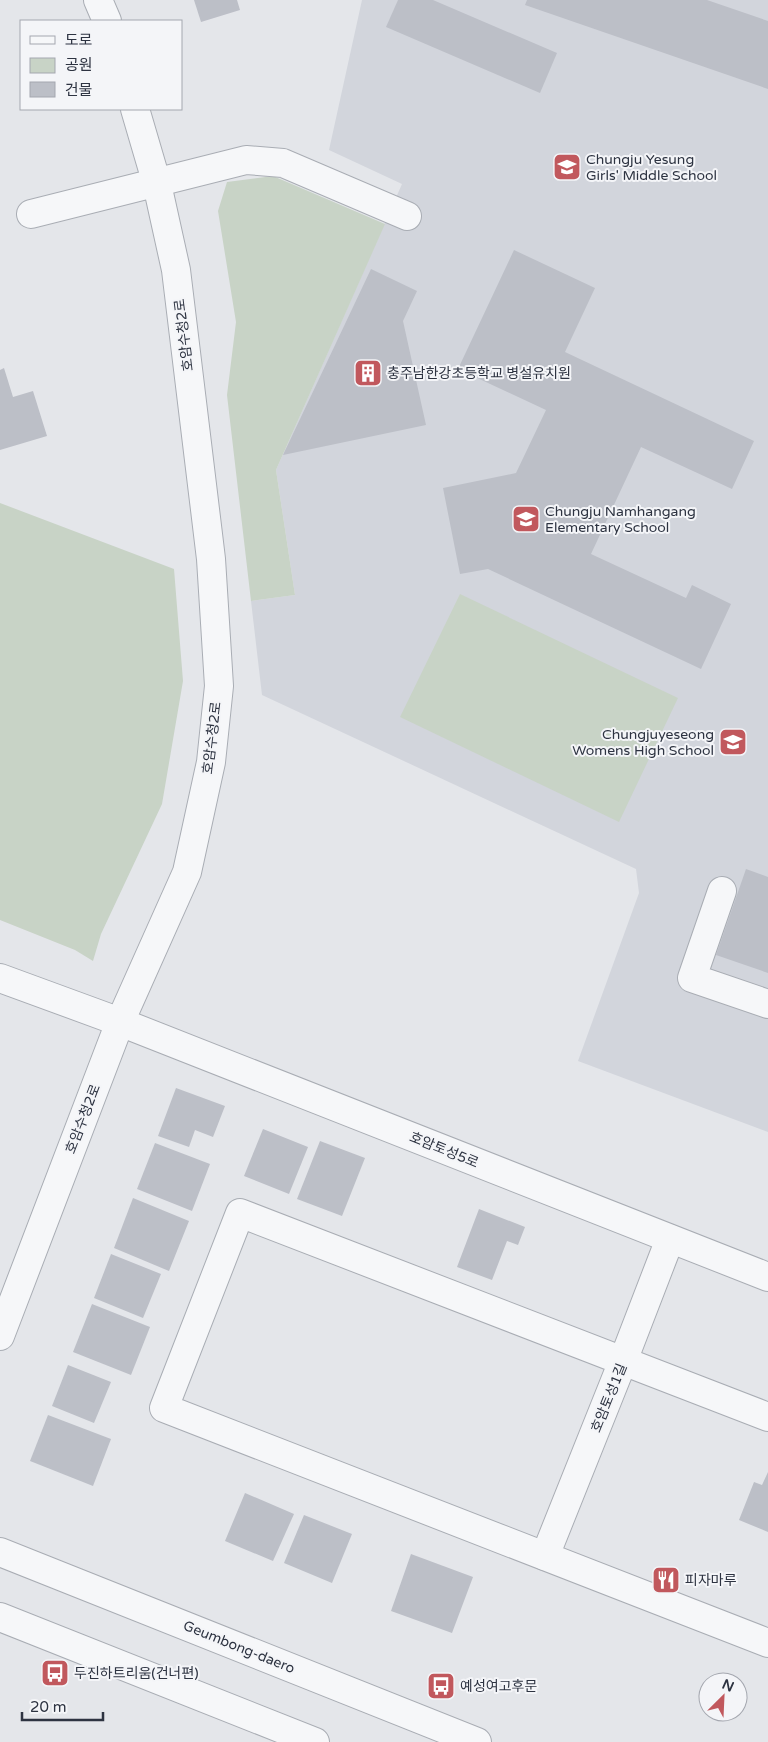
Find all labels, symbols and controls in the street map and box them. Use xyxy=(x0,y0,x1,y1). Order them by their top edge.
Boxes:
legend xyxy=(20,20,182,110)
text: 도로 xyxy=(65,31,93,49)
text: 공원 xyxy=(65,56,93,74)
text: 건물 xyxy=(65,81,93,99)
place label: Chungju Yesung Girls' Middle School xyxy=(586,151,717,184)
school or university icon: Chungju Yesung Girls' Middle School xyxy=(552,152,582,182)
street label: 호암수청2로 xyxy=(171,298,197,372)
building icon: 충주남한강초등학교 병설유치원 xyxy=(353,358,383,388)
place label: 충주남한강초등학교 병설유치원 xyxy=(387,365,571,382)
place label: Chungju Namhangang Elementary School xyxy=(545,503,696,536)
school or university icon: Chungju Namhangang Elementary School xyxy=(511,504,541,534)
street label: 호암수청2로 xyxy=(199,701,225,775)
place label: Chungjuyeseong Womens High School xyxy=(572,726,714,759)
school or university icon: Chungjuyeseong Womens High School xyxy=(718,727,748,757)
street label: 호암수청2로 xyxy=(62,1082,104,1156)
street label: 호암토성5로 xyxy=(407,1128,481,1172)
street label: 호암토성1길 xyxy=(587,1361,631,1435)
restaurant icon: 피자마루 xyxy=(651,1565,681,1595)
place label: 피자마루 xyxy=(685,1572,737,1589)
street label: Geumbong-daero xyxy=(181,1617,297,1677)
bus stop icon: 두진하트리움(건너편) xyxy=(40,1658,70,1688)
place label: 두진하트리움(건너편) xyxy=(74,1665,199,1682)
bus stop icon: 예성여고후문 xyxy=(426,1671,456,1701)
north arrow xyxy=(698,1672,748,1722)
text: N xyxy=(719,1676,737,1696)
place label: 예성여고후문 xyxy=(460,1678,537,1695)
scale bar xyxy=(22,1690,104,1722)
text: 20 m xyxy=(30,1698,67,1716)

